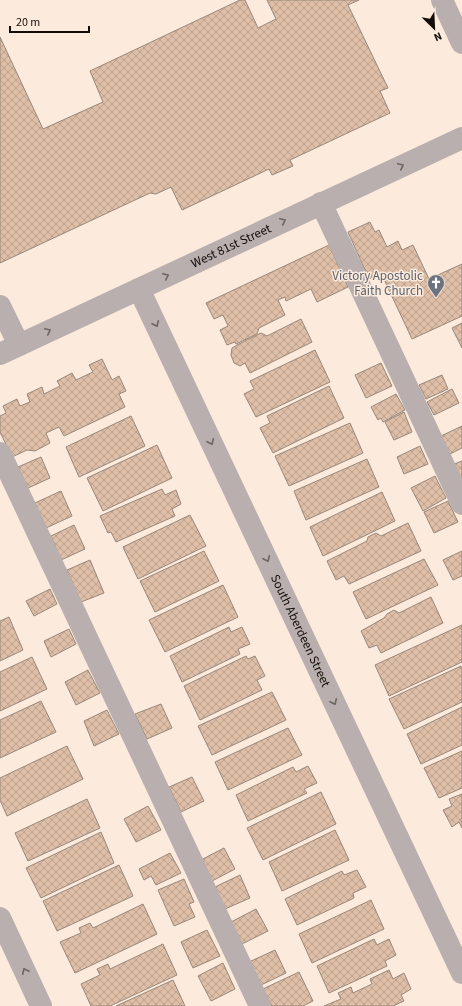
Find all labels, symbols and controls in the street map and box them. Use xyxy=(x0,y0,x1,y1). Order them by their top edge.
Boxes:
scale bar xyxy=(10,8,89,34)
north arrow xyxy=(414,8,454,48)
text: 20 m xyxy=(16,14,40,31)
text: N xyxy=(431,28,444,45)
one-way arrow xyxy=(397,163,404,171)
one-way arrow xyxy=(279,218,287,226)
street label: West 81st Street xyxy=(188,219,275,273)
place label: Victory Apostolic Faith Church xyxy=(332,267,423,300)
one-way arrow xyxy=(161,273,169,281)
church icon: Victory Apostolic Faith Church xyxy=(426,273,446,298)
one-way arrow xyxy=(151,320,159,327)
one-way arrow xyxy=(44,328,51,336)
one-way arrow xyxy=(206,437,214,445)
one-way arrow xyxy=(262,555,270,563)
street label: South Aberdeen Street xyxy=(266,571,335,691)
one-way arrow xyxy=(329,698,337,705)
one-way arrow xyxy=(22,967,30,975)

